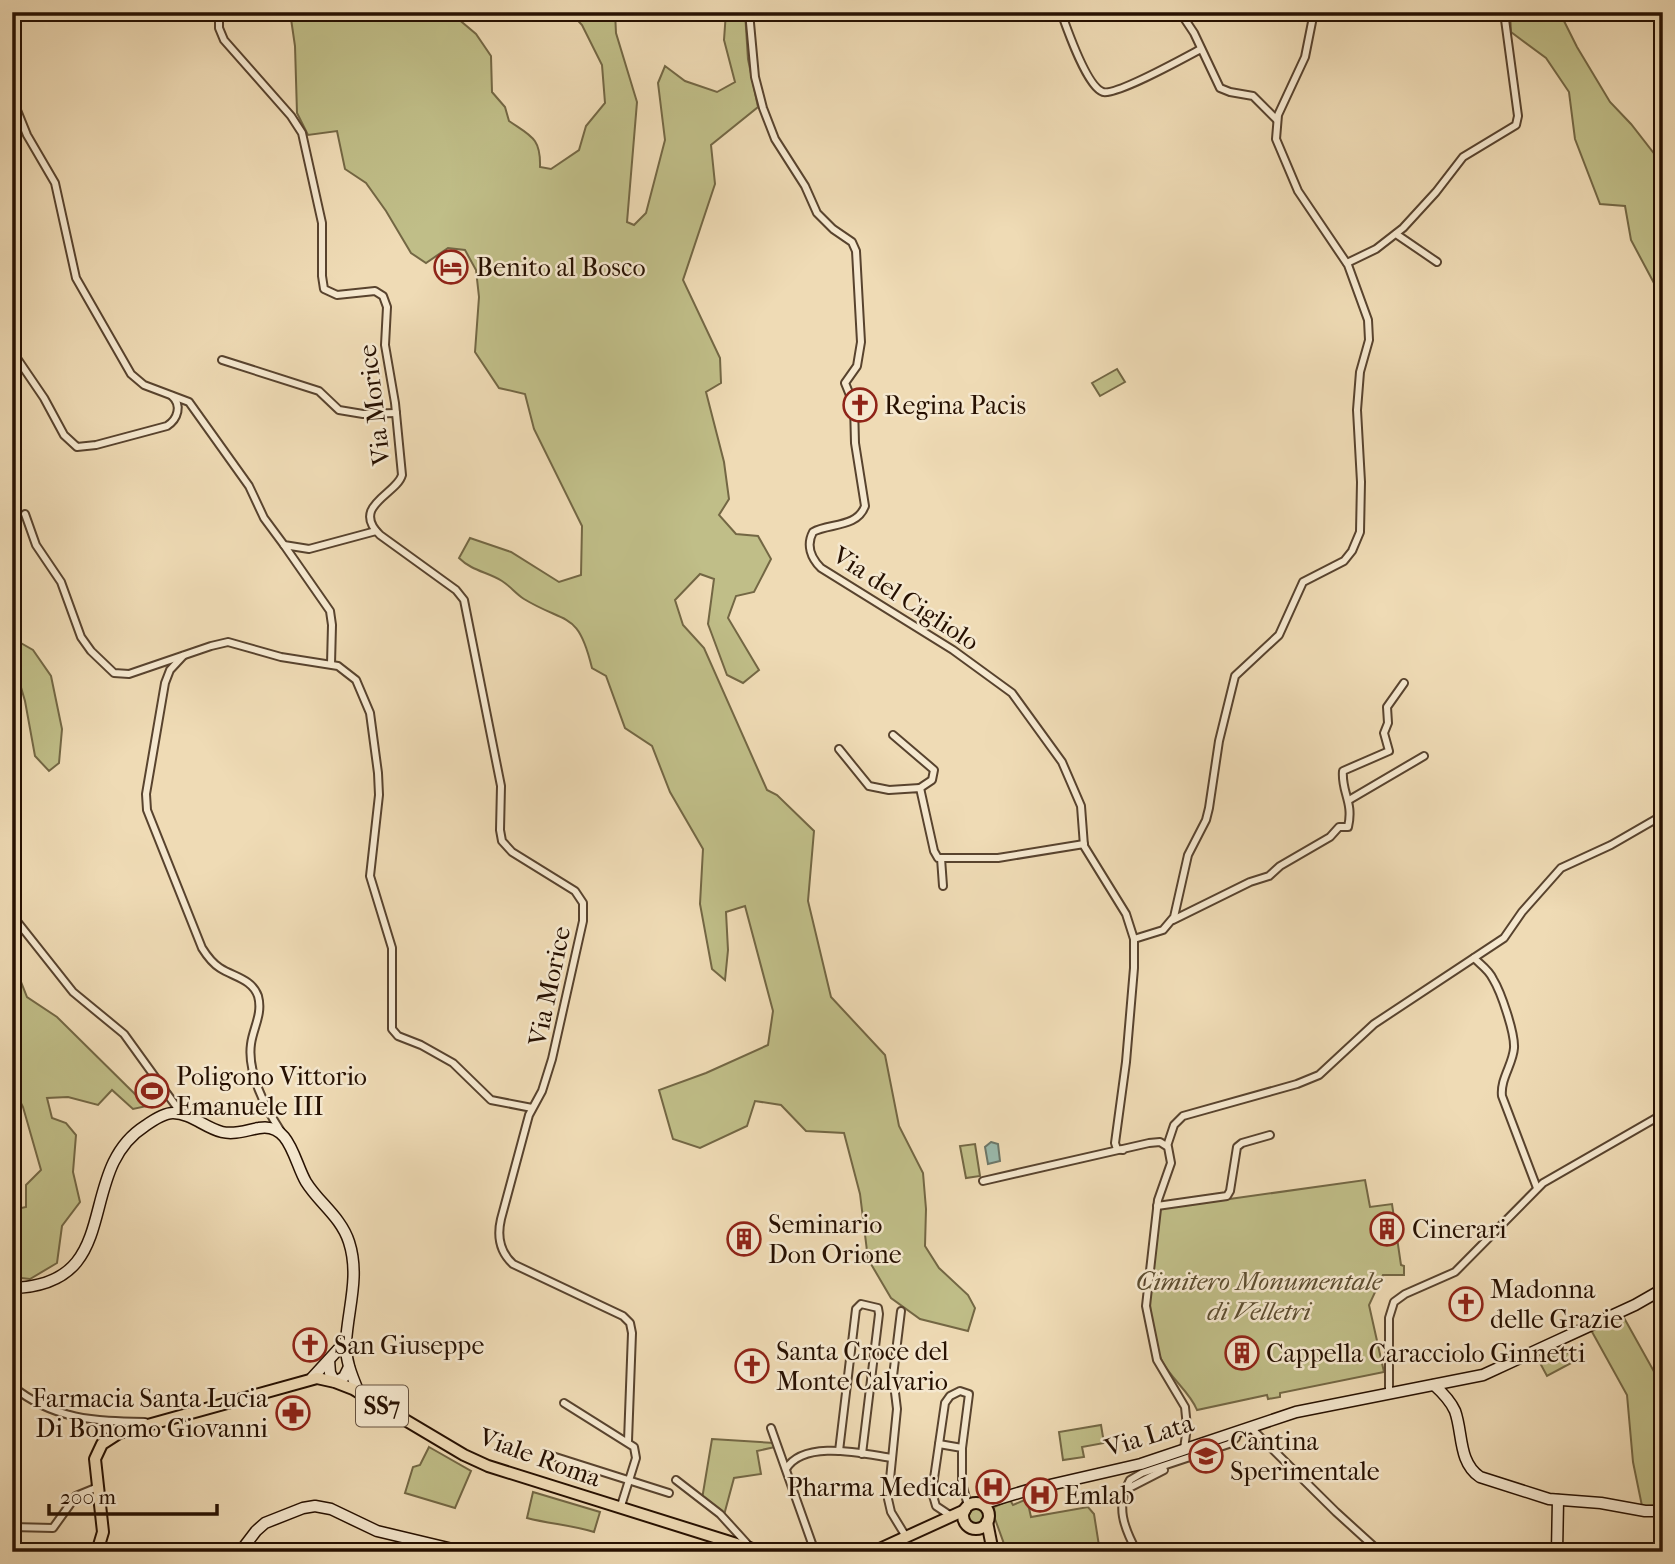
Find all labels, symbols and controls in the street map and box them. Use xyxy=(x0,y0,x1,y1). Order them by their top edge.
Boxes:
hotel icon: Benito al Bosco xyxy=(432,248,470,286)
place label: Benito al Bosco xyxy=(476,252,646,283)
street label: Via Morice xyxy=(352,343,397,468)
church icon: Regina Pacis xyxy=(841,386,879,424)
place label: Regina Pacis xyxy=(884,390,1026,421)
street label: Via del Cigliolo xyxy=(826,539,985,657)
street label: Via Morice xyxy=(521,923,577,1050)
place label: Poligono Vittorio Emanuele III xyxy=(176,1061,367,1122)
sports icon: Poligono Vittorio Emanuele III xyxy=(133,1072,171,1110)
place label: Seminario Don Orione xyxy=(768,1209,902,1270)
building icon: Cinerari xyxy=(1368,1210,1406,1248)
place label: Cinerari xyxy=(1412,1214,1507,1245)
building icon: Seminario Don Orione xyxy=(725,1220,763,1258)
park label: Cimitero Monumentale di Velletri xyxy=(1136,1266,1384,1327)
place label: Madonna delle Grazie xyxy=(1490,1274,1623,1335)
church icon: Madonna delle Grazie xyxy=(1447,1285,1485,1323)
church icon: San Giuseppe xyxy=(291,1326,329,1364)
place label: San Giuseppe xyxy=(334,1330,484,1361)
building icon: Cappella Caracciolo Ginnetti xyxy=(1223,1334,1261,1372)
place label: Santa Croce del Monte Calvario xyxy=(776,1336,949,1397)
place label: Cappella Caracciolo Ginnetti xyxy=(1266,1338,1586,1369)
church icon: Santa Croce del Monte Calvario xyxy=(733,1347,771,1385)
place label: Farmacia Santa Lucia Di Bonomo Giovanni xyxy=(32,1383,269,1444)
road number: SS7 xyxy=(356,1386,408,1426)
pharmacy icon: Farmacia Santa Lucia Di Bonomo Giovanni xyxy=(274,1394,312,1432)
street label: Via Lata xyxy=(1100,1407,1198,1464)
street label: Viale Roma xyxy=(474,1421,606,1494)
place label: Cantina Sperimentale xyxy=(1230,1426,1380,1487)
school or university icon: Cantina Sperimentale xyxy=(1187,1437,1225,1475)
hospital icon: Pharma Medical xyxy=(974,1468,1012,1506)
place label: Pharma Medical xyxy=(787,1472,968,1503)
scale bar xyxy=(49,1473,217,1517)
hospital icon: Emlab xyxy=(1021,1476,1059,1514)
place label: Emlab xyxy=(1064,1480,1134,1511)
text: 200 m xyxy=(60,1485,116,1509)

